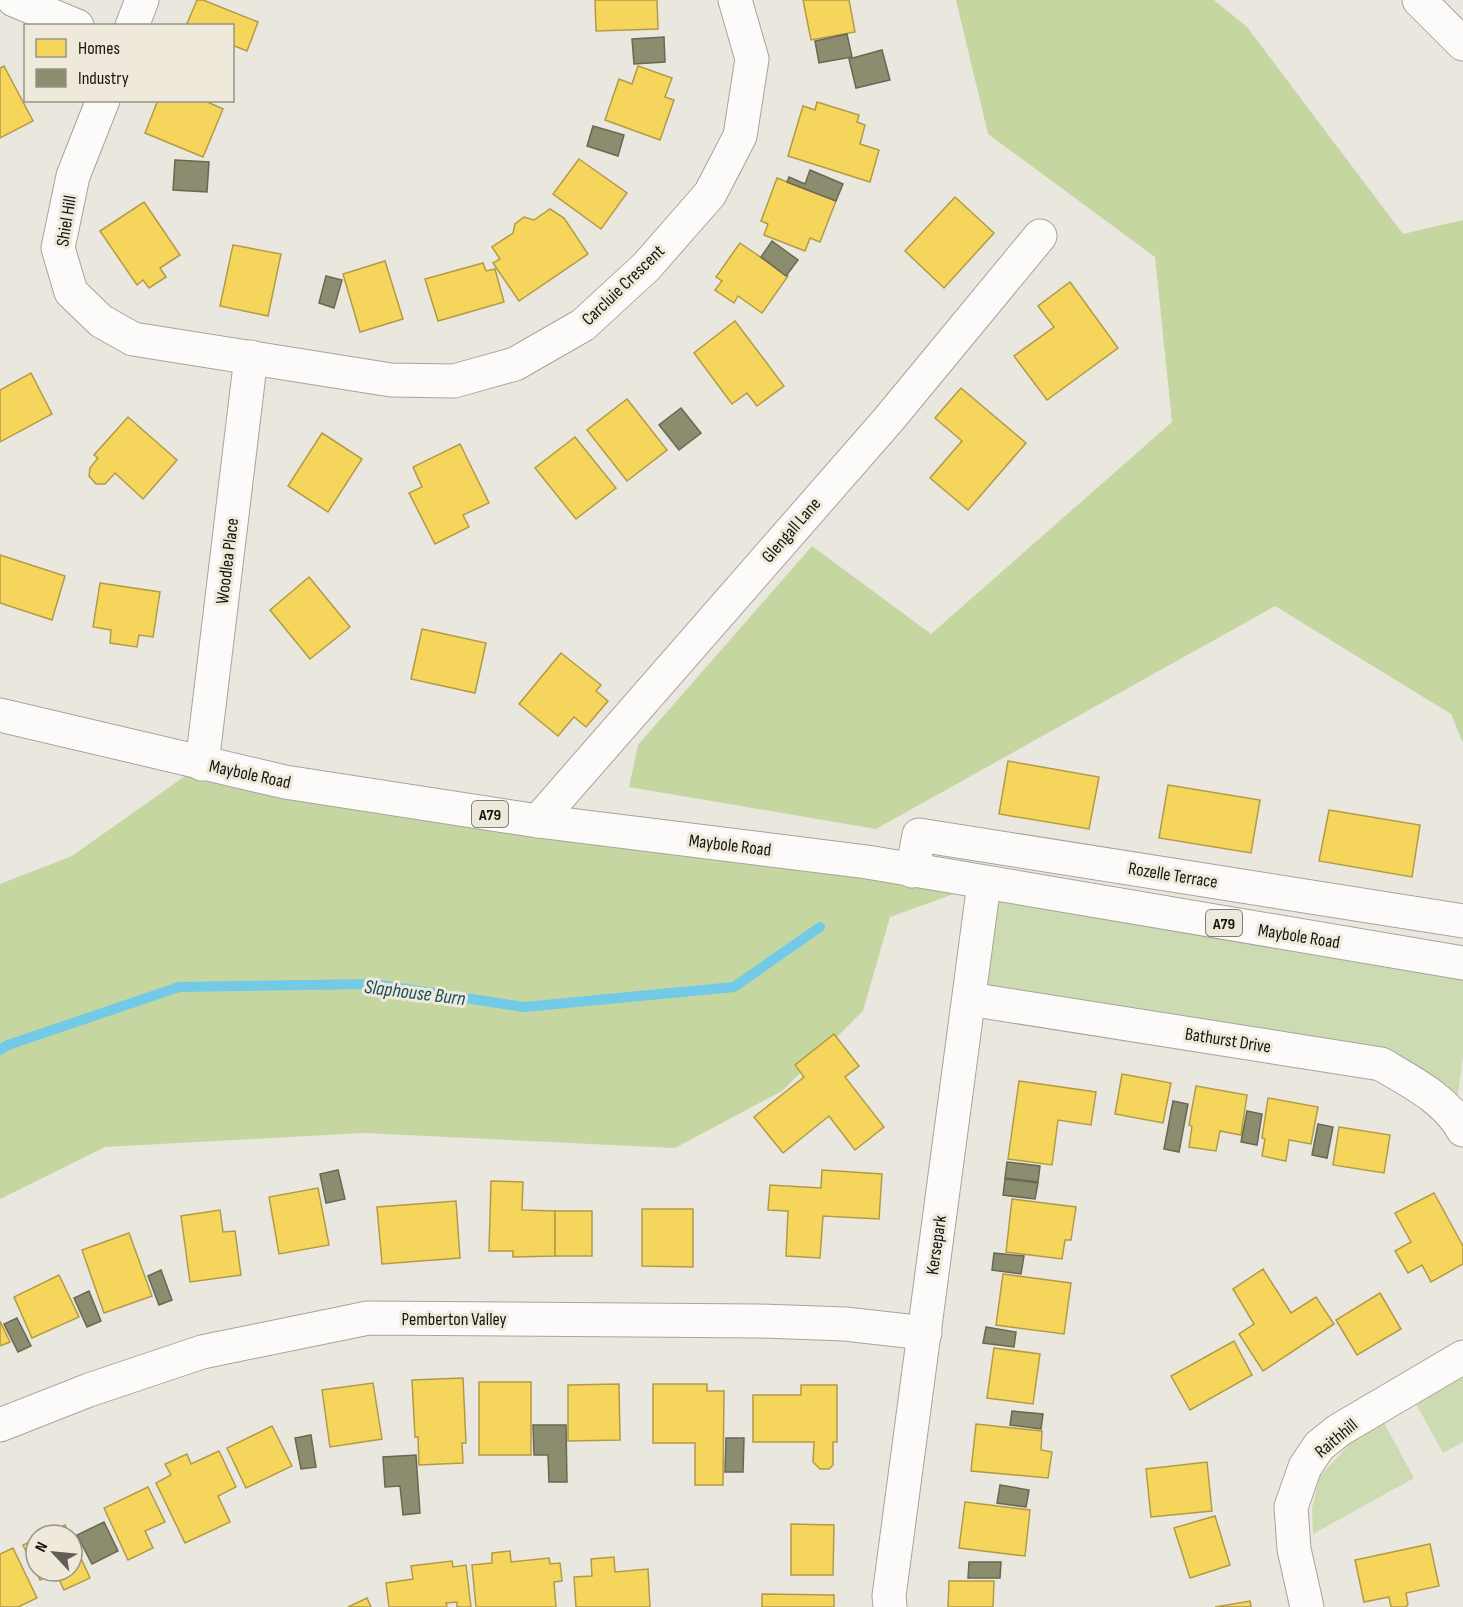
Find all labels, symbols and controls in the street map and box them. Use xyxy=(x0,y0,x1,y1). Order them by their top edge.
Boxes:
legend xyxy=(24,24,234,102)
text: Homes xyxy=(78,38,120,59)
text: Industry xyxy=(78,68,129,89)
street label: Shiel Hill xyxy=(52,194,81,248)
street label: Carcluie Crescent xyxy=(578,240,669,330)
street label: Glengall Lane xyxy=(757,494,825,567)
street label: Woodlea Place xyxy=(212,517,243,605)
street label: Maybole Road xyxy=(207,756,293,793)
road number: A79 xyxy=(472,801,508,827)
street label: Maybole Road xyxy=(688,830,772,861)
street label: Rozelle Terrace xyxy=(1127,858,1219,893)
road number: A79 xyxy=(1206,910,1242,936)
street label: Maybole Road xyxy=(1256,920,1341,953)
water label: Slaphouse Burn xyxy=(363,975,467,1011)
street label: Bathurst Drive xyxy=(1183,1023,1272,1058)
street label: Kersepark xyxy=(922,1214,951,1276)
street label: Pemberton Valley xyxy=(401,1309,507,1330)
street label: Raithhill xyxy=(1311,1414,1362,1462)
north arrow xyxy=(24,1523,84,1583)
text: N xyxy=(31,1539,52,1555)

